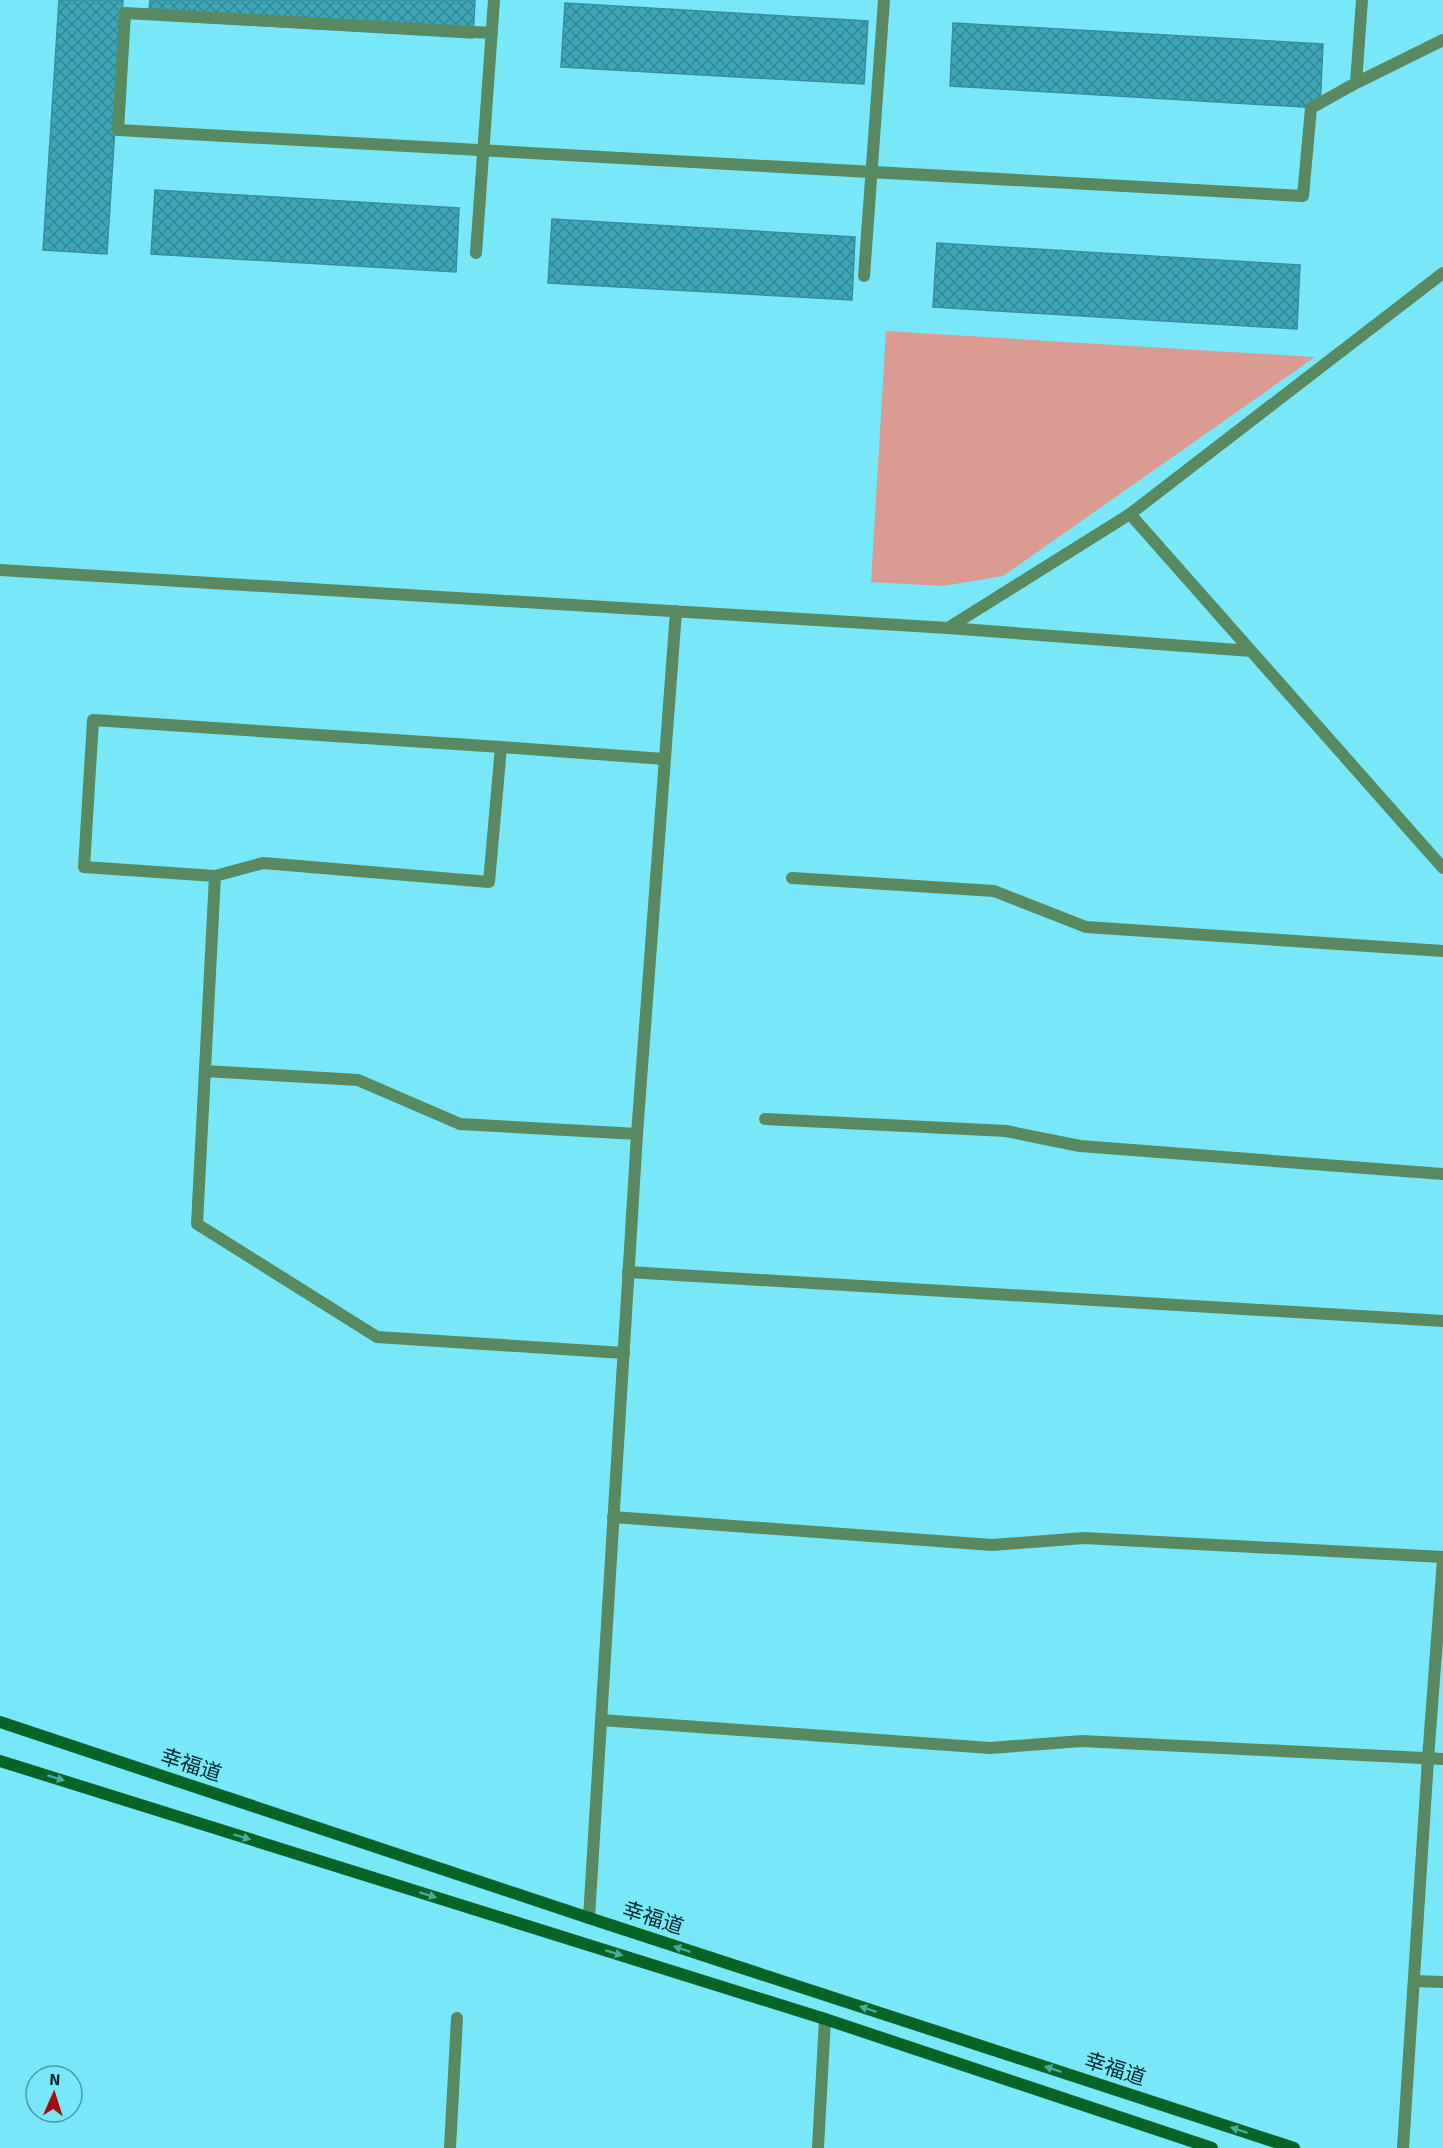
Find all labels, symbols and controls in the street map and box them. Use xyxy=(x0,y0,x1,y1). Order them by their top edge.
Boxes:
street label: 幸福道 xyxy=(157,1743,225,1787)
one-way arrow xyxy=(47,1774,65,1783)
one-way arrow xyxy=(233,1832,251,1842)
one-way arrow xyxy=(419,1891,437,1900)
street label: 幸福道 xyxy=(619,1896,687,1940)
one-way arrow xyxy=(673,1943,691,1953)
one-way arrow xyxy=(605,1949,623,1958)
one-way arrow xyxy=(859,2004,877,2013)
street label: 幸福道 xyxy=(1081,2047,1149,2091)
north arrow xyxy=(24,2064,84,2124)
one-way arrow xyxy=(1044,2064,1062,2074)
text: N xyxy=(49,2070,61,2090)
one-way arrow xyxy=(1230,2125,1248,2134)

